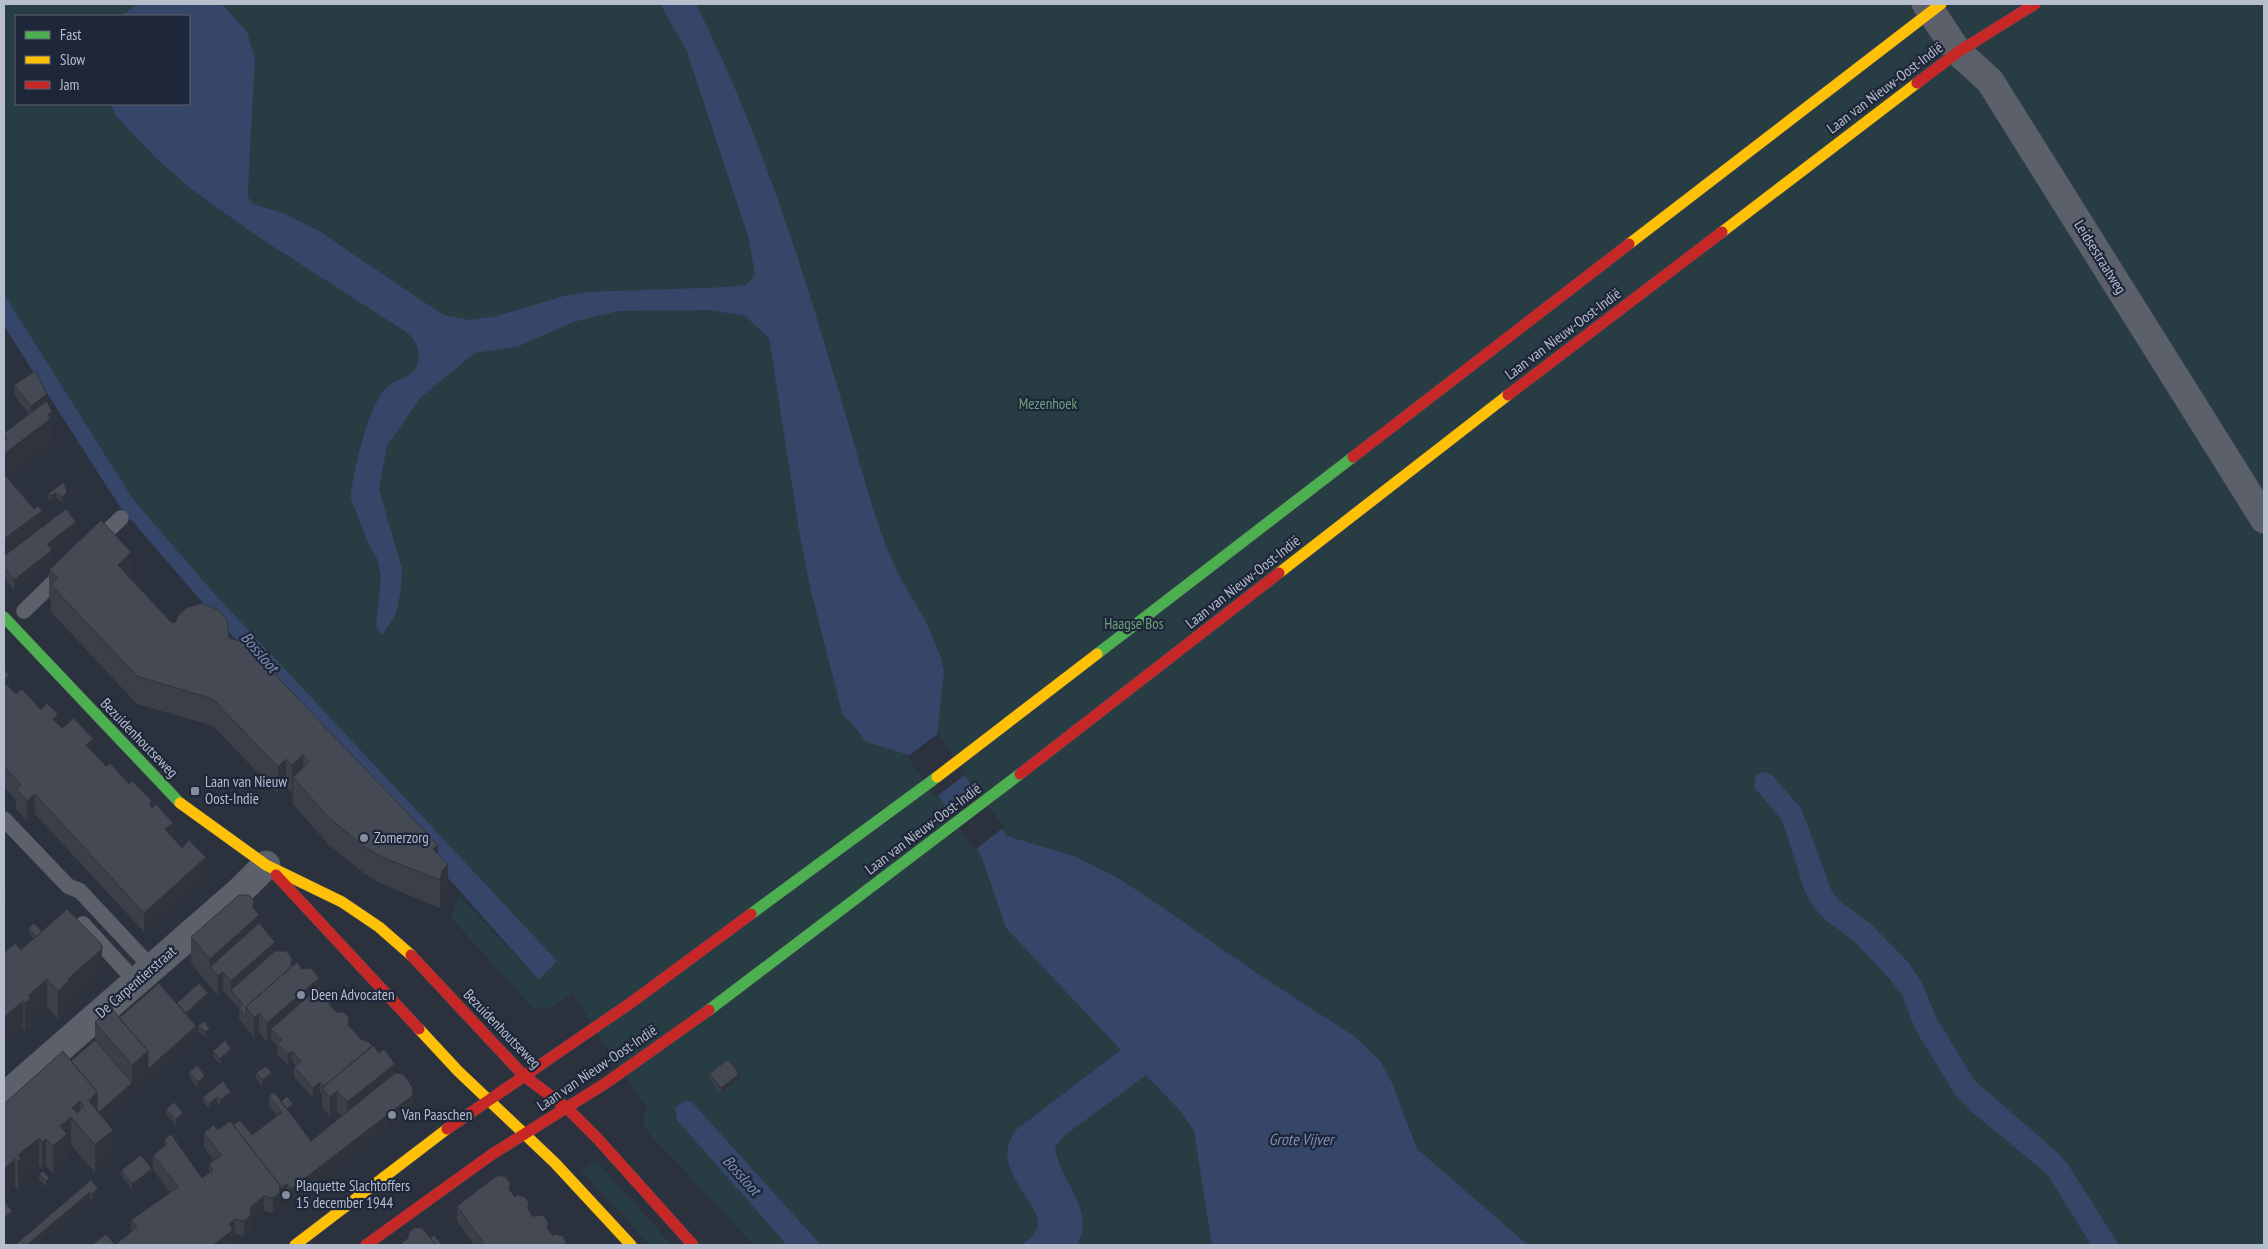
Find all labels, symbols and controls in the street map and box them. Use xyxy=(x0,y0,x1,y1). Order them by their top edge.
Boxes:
legend xyxy=(15,15,190,105)
text: Fast xyxy=(60,25,81,44)
street label: Laan van Nieuw-Oost-Indië xyxy=(1823,38,1947,137)
text: Slow xyxy=(60,50,85,69)
text: Jam xyxy=(59,75,79,94)
street label: Leidsestraatweg xyxy=(2070,216,2131,297)
street label: Laan van Nieuw-Oost-Indië xyxy=(1501,284,1625,383)
park label: Mezenhoek xyxy=(1019,394,1078,413)
street label: Laan van Nieuw-Oost-Indië xyxy=(1181,531,1304,632)
park label: Haagse Bos xyxy=(1104,614,1164,633)
water label: Bossloot xyxy=(237,628,284,678)
street label: Bezuidenhoutseweg xyxy=(97,694,182,782)
place label: Laan van Nieuw Oost-Indie xyxy=(205,772,287,808)
street label: Laan van Nieuw-Oost-Indië xyxy=(861,779,985,878)
marker: Laan van Nieuw Oost-Indie xyxy=(189,785,201,797)
place label: Zomerzorg xyxy=(374,828,429,847)
marker: Zomerzorg xyxy=(358,832,370,844)
street label: De Carpentierstraat xyxy=(92,941,180,1022)
place label: Deen Advocaten xyxy=(311,985,395,1004)
street label: Bezuidenhoutseweg xyxy=(460,985,545,1073)
marker: Deen Advocaten xyxy=(295,989,307,1001)
street label: Laan van Nieuw-Oost-Indië xyxy=(533,1020,660,1115)
place label: Van Paaschen xyxy=(401,1105,472,1124)
marker: Van Paaschen xyxy=(386,1109,398,1121)
water label: Grote Vijver xyxy=(1269,1129,1336,1149)
water label: Bossloot xyxy=(719,1151,766,1200)
place label: Plaquette Slachtoffers 15 december 1944 xyxy=(296,1176,410,1212)
marker: Plaquette Slachtoffers 15 december 1944 xyxy=(280,1189,292,1201)

